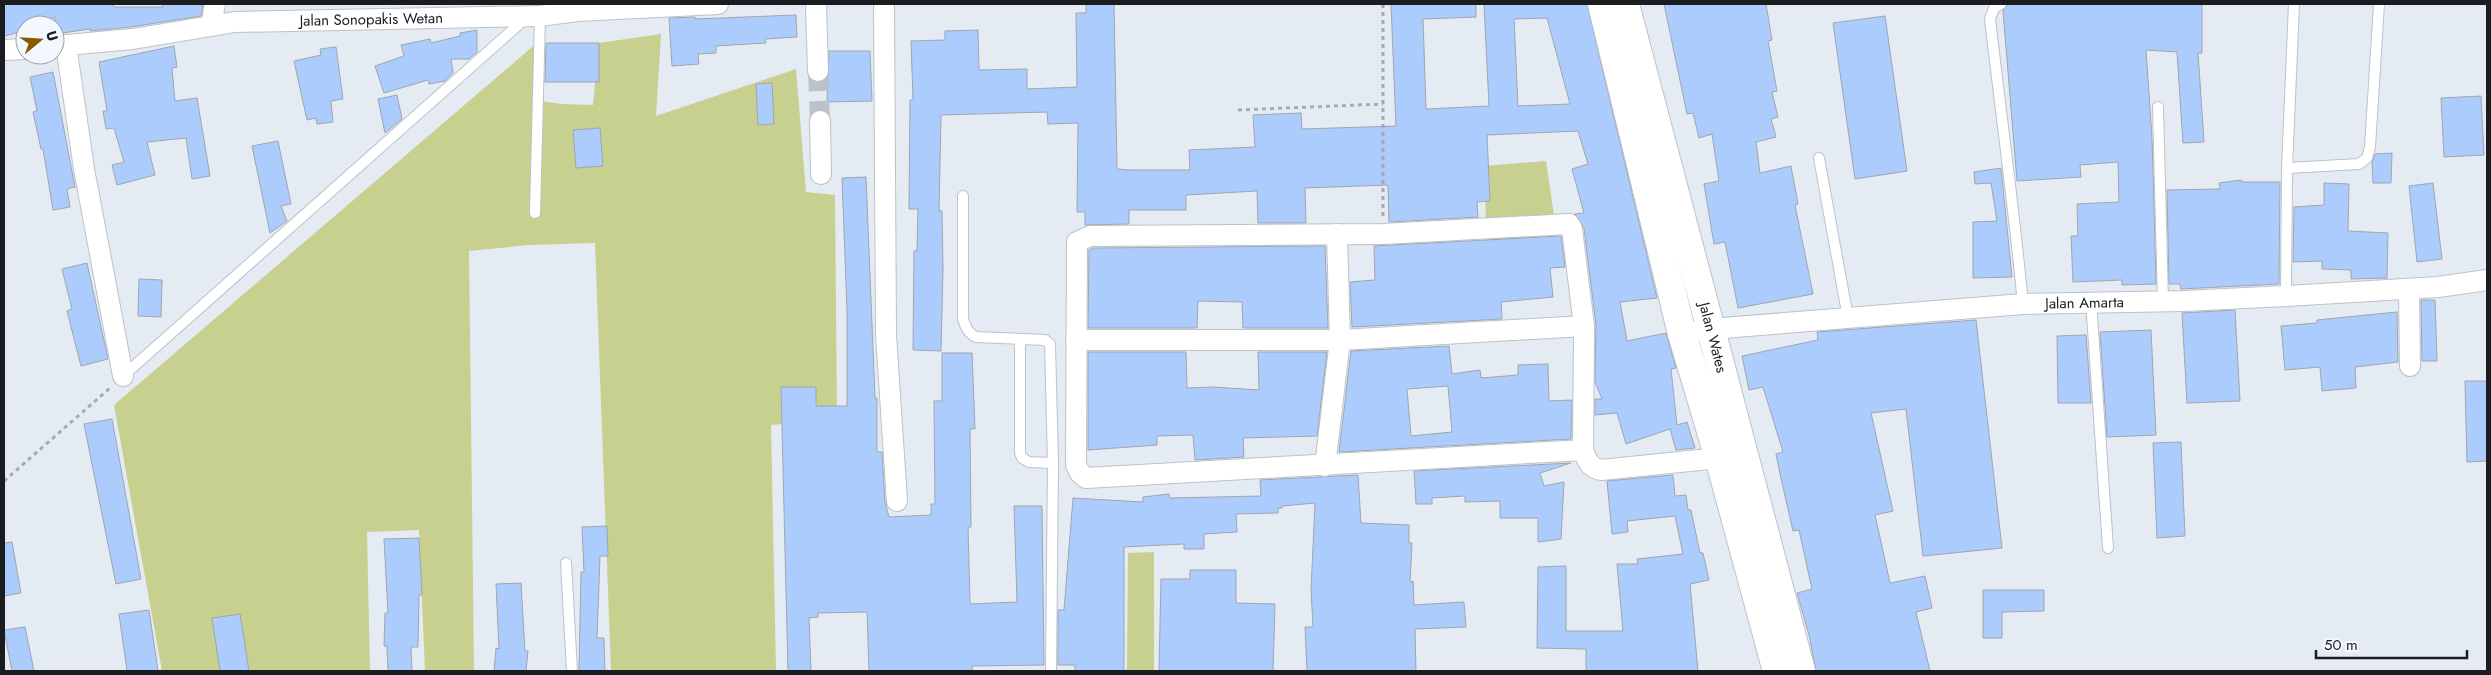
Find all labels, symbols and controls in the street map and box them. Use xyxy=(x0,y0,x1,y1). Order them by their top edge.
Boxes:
street label: Jalan Sonopakis Wetan xyxy=(297,7,443,32)
north arrow xyxy=(15,15,65,65)
text: U xyxy=(41,28,63,44)
street label: Jalan Amarta xyxy=(2043,291,2124,315)
street label: Jalan Wates xyxy=(1693,298,1733,375)
scale bar xyxy=(2316,628,2467,660)
text: 50 m xyxy=(2324,634,2358,656)

